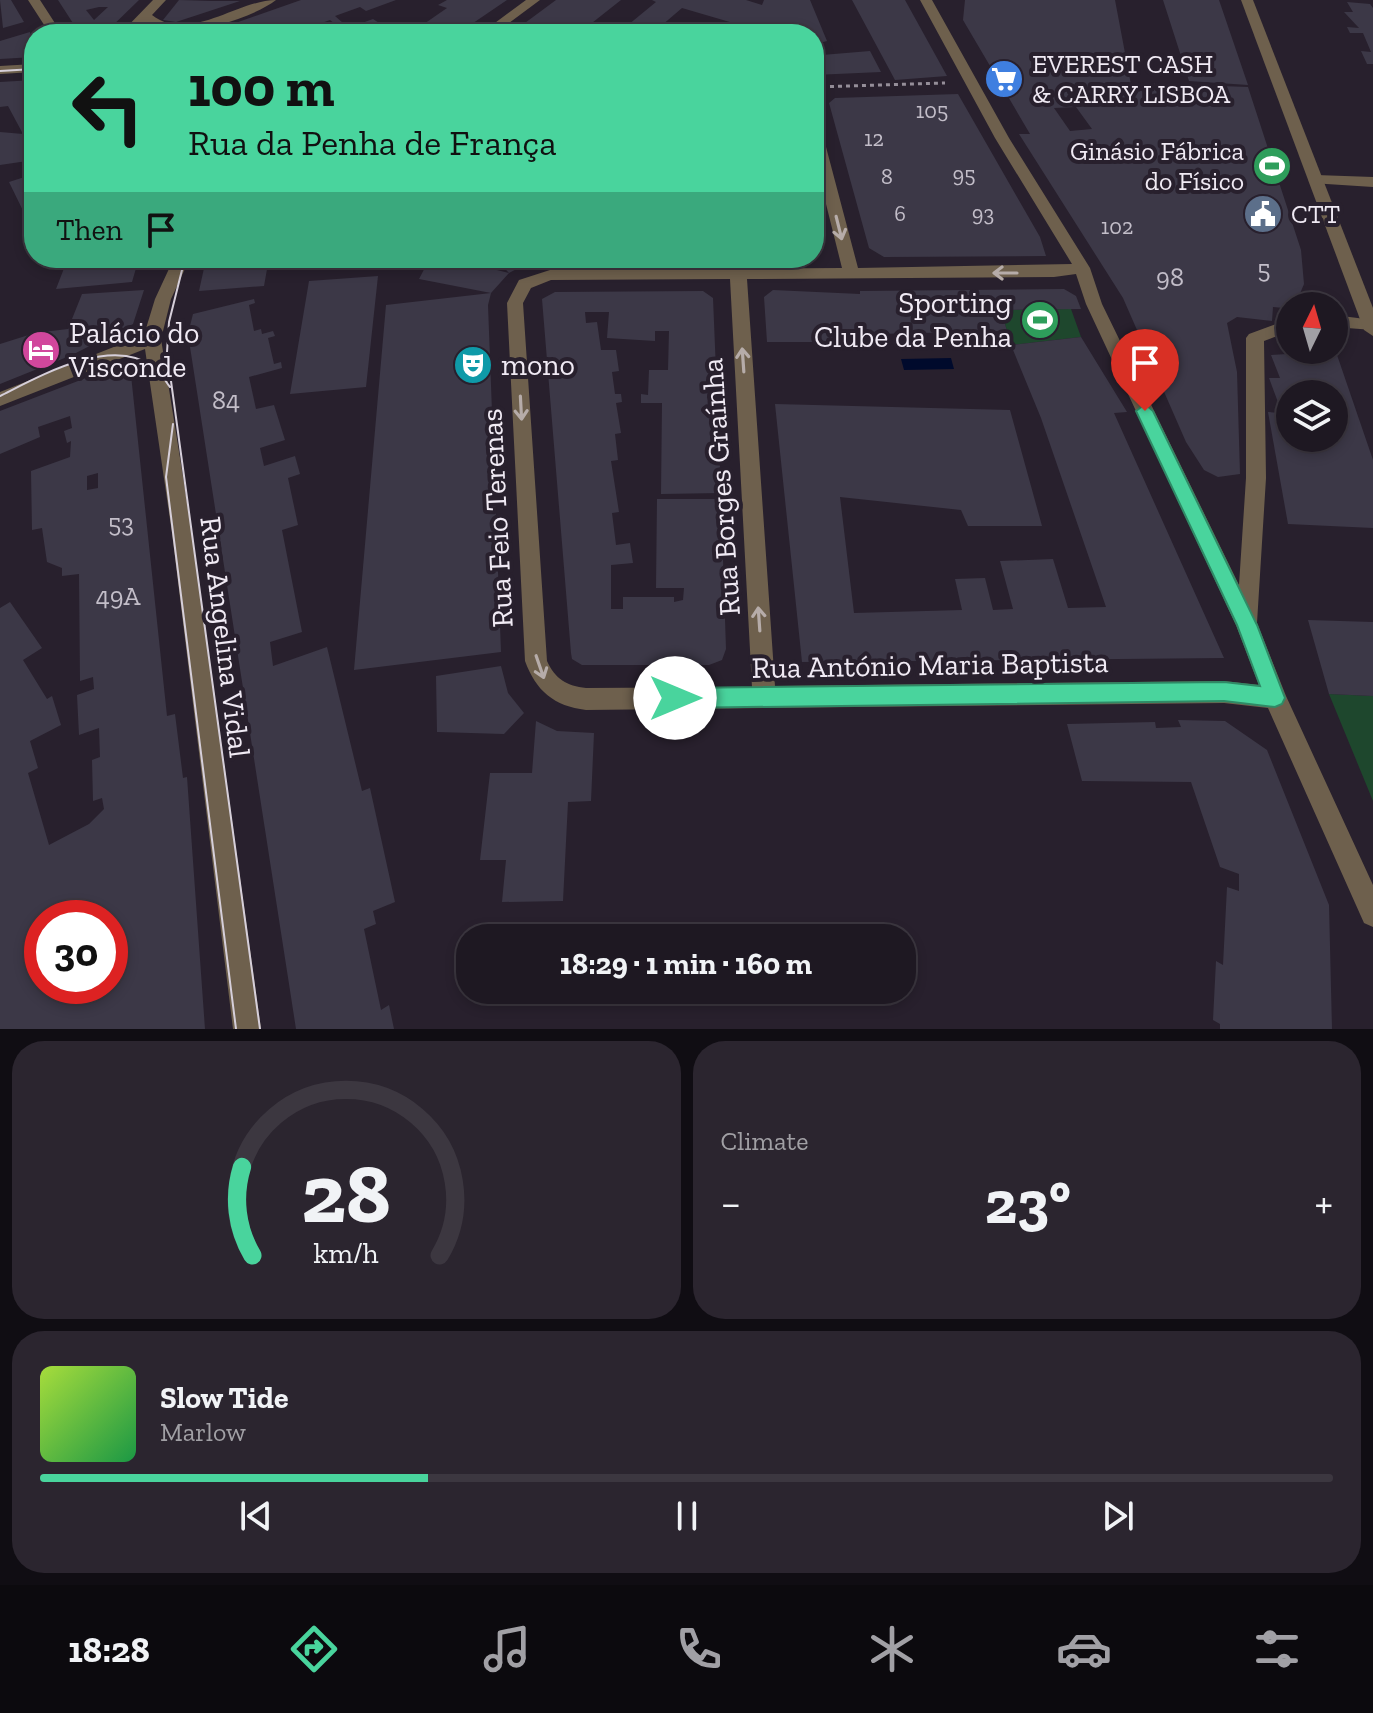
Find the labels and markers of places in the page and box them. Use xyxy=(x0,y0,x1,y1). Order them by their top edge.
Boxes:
place label: EVEREST CASH & CARRY LISBOA xyxy=(1032,48,1231,110)
supermarket icon: EVEREST CASH & CARRY LISBOA xyxy=(983,58,1025,100)
place label: Ginásio Fábrica do Físico xyxy=(1070,135,1244,197)
sports icon: Ginásio Fábrica do Físico xyxy=(1251,145,1293,187)
public building icon: CTT xyxy=(1242,193,1284,235)
place label: CTT xyxy=(1291,198,1340,230)
place label: Sporting Clube da Penha xyxy=(814,285,1012,355)
sports icon: Sporting Clube da Penha xyxy=(1019,299,1061,341)
place label: Palácio do Visconde xyxy=(68,315,199,385)
hotel icon: Palácio do Visconde xyxy=(20,329,62,371)
pin xyxy=(1111,329,1179,411)
theatre icon: mono xyxy=(452,344,494,386)
place label: mono xyxy=(501,347,575,383)

